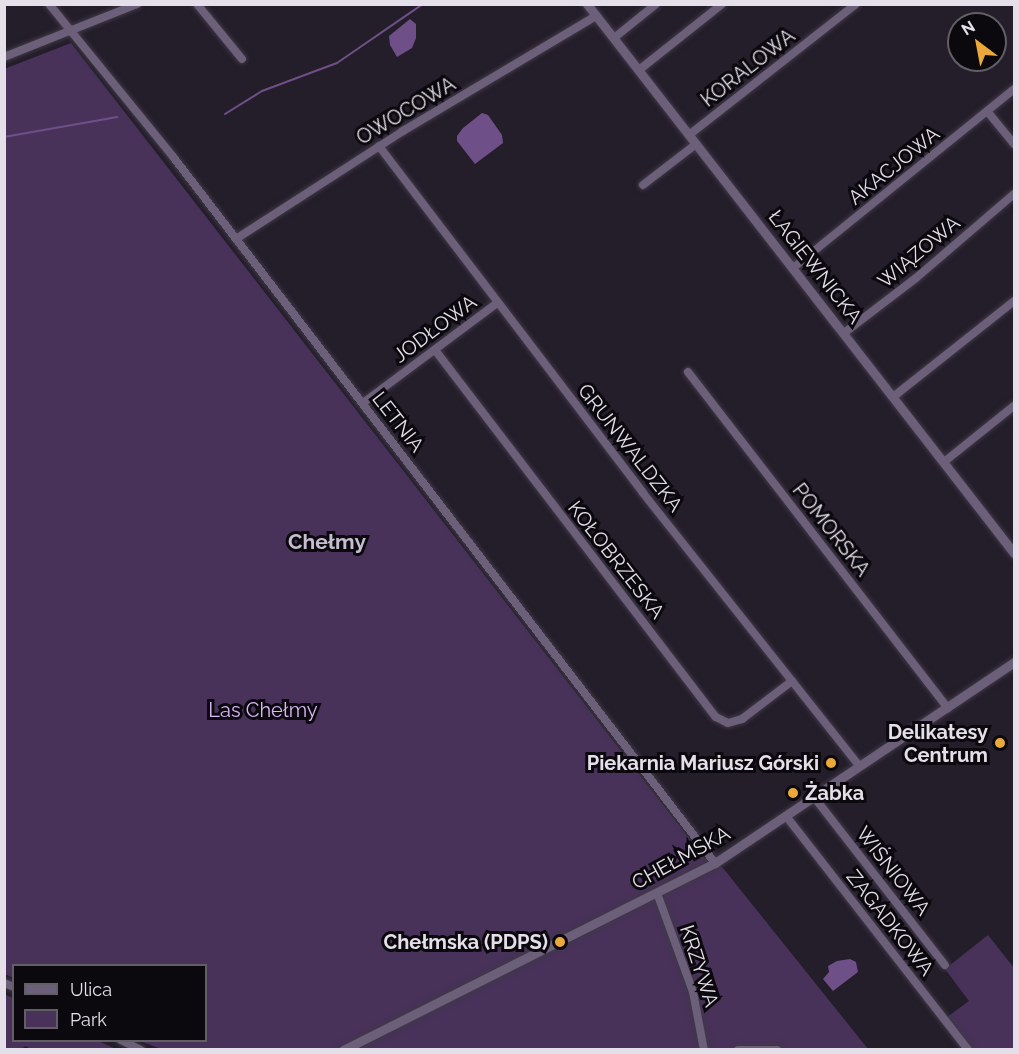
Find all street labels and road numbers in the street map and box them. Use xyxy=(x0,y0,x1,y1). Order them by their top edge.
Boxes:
street label: KORALOWA xyxy=(696,24,800,112)
street label: OWOCOWA xyxy=(352,72,460,150)
street label: AKACJOWA xyxy=(844,122,944,210)
street label: ŁAGIEWNICKA xyxy=(763,205,867,329)
street label: WIĄZOWA xyxy=(873,211,965,293)
street label: JODŁOWA xyxy=(389,290,481,368)
street label: GRUNWALDZKA xyxy=(573,379,687,517)
street label: LETNIA xyxy=(367,387,429,457)
street label: POMORSKA xyxy=(787,479,875,581)
street label: KOŁOBRZESKA xyxy=(563,496,669,624)
street label: CHEŁMSKA xyxy=(628,821,734,895)
street label: WIŚNIOWA xyxy=(851,822,935,920)
street label: ZAGADKOWA xyxy=(841,865,939,981)
street label: KRZYWA xyxy=(674,922,724,1010)

